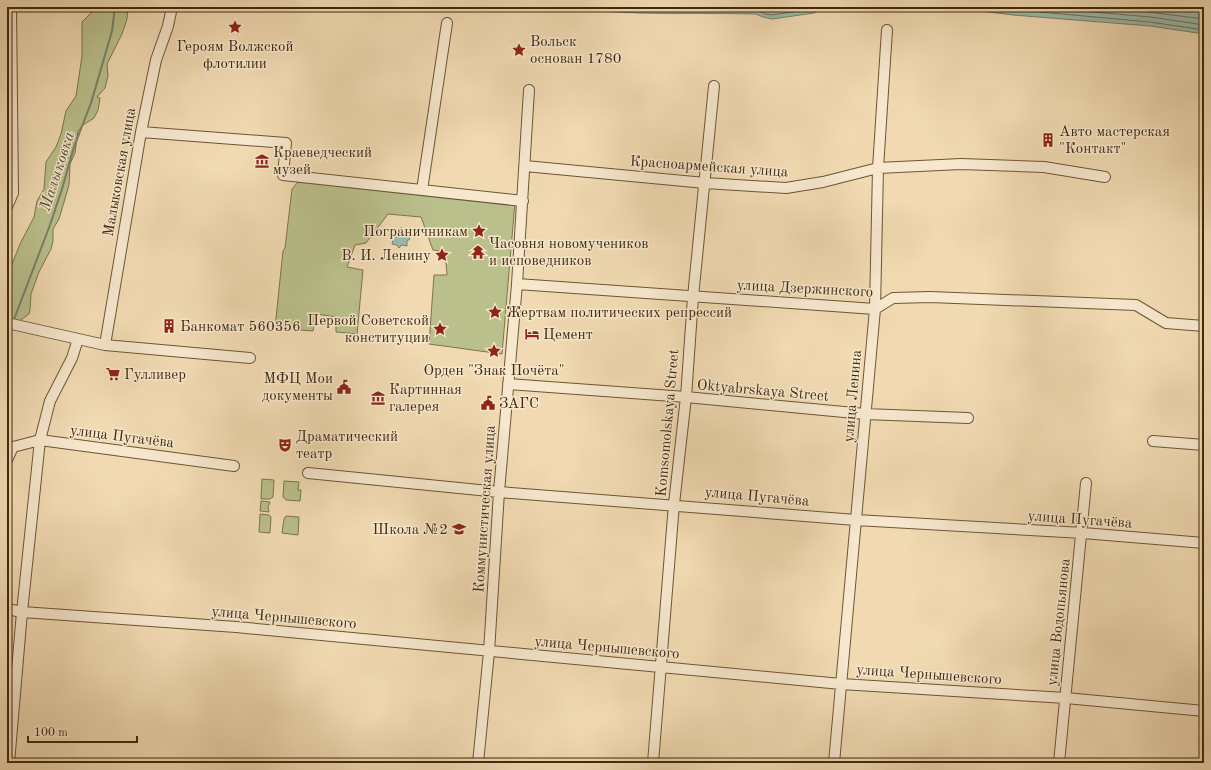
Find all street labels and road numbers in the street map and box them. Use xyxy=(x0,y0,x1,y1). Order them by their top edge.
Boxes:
street label: Малыковская улица xyxy=(102,106,139,238)
street label: Красноармейская улица xyxy=(629,154,789,181)
street label: улица Дзержинского xyxy=(736,278,874,301)
street label: Komsomolskaya Street xyxy=(655,349,682,498)
street label: улица Ленина xyxy=(842,349,865,443)
street label: Oktyabrskaya Street xyxy=(696,378,830,405)
street label: улица Пугачёва xyxy=(69,424,175,451)
street label: Коммунистическая улица xyxy=(472,424,499,593)
street label: улица Пугачёва xyxy=(704,485,810,510)
street label: улица Пугачёва xyxy=(1027,509,1133,532)
street label: улица Водопьянова xyxy=(1045,557,1074,687)
street label: улица Чернышевского xyxy=(211,605,357,632)
street label: улица Чернышевского xyxy=(534,635,680,662)
street label: улица Чернышевского xyxy=(856,663,1002,688)

